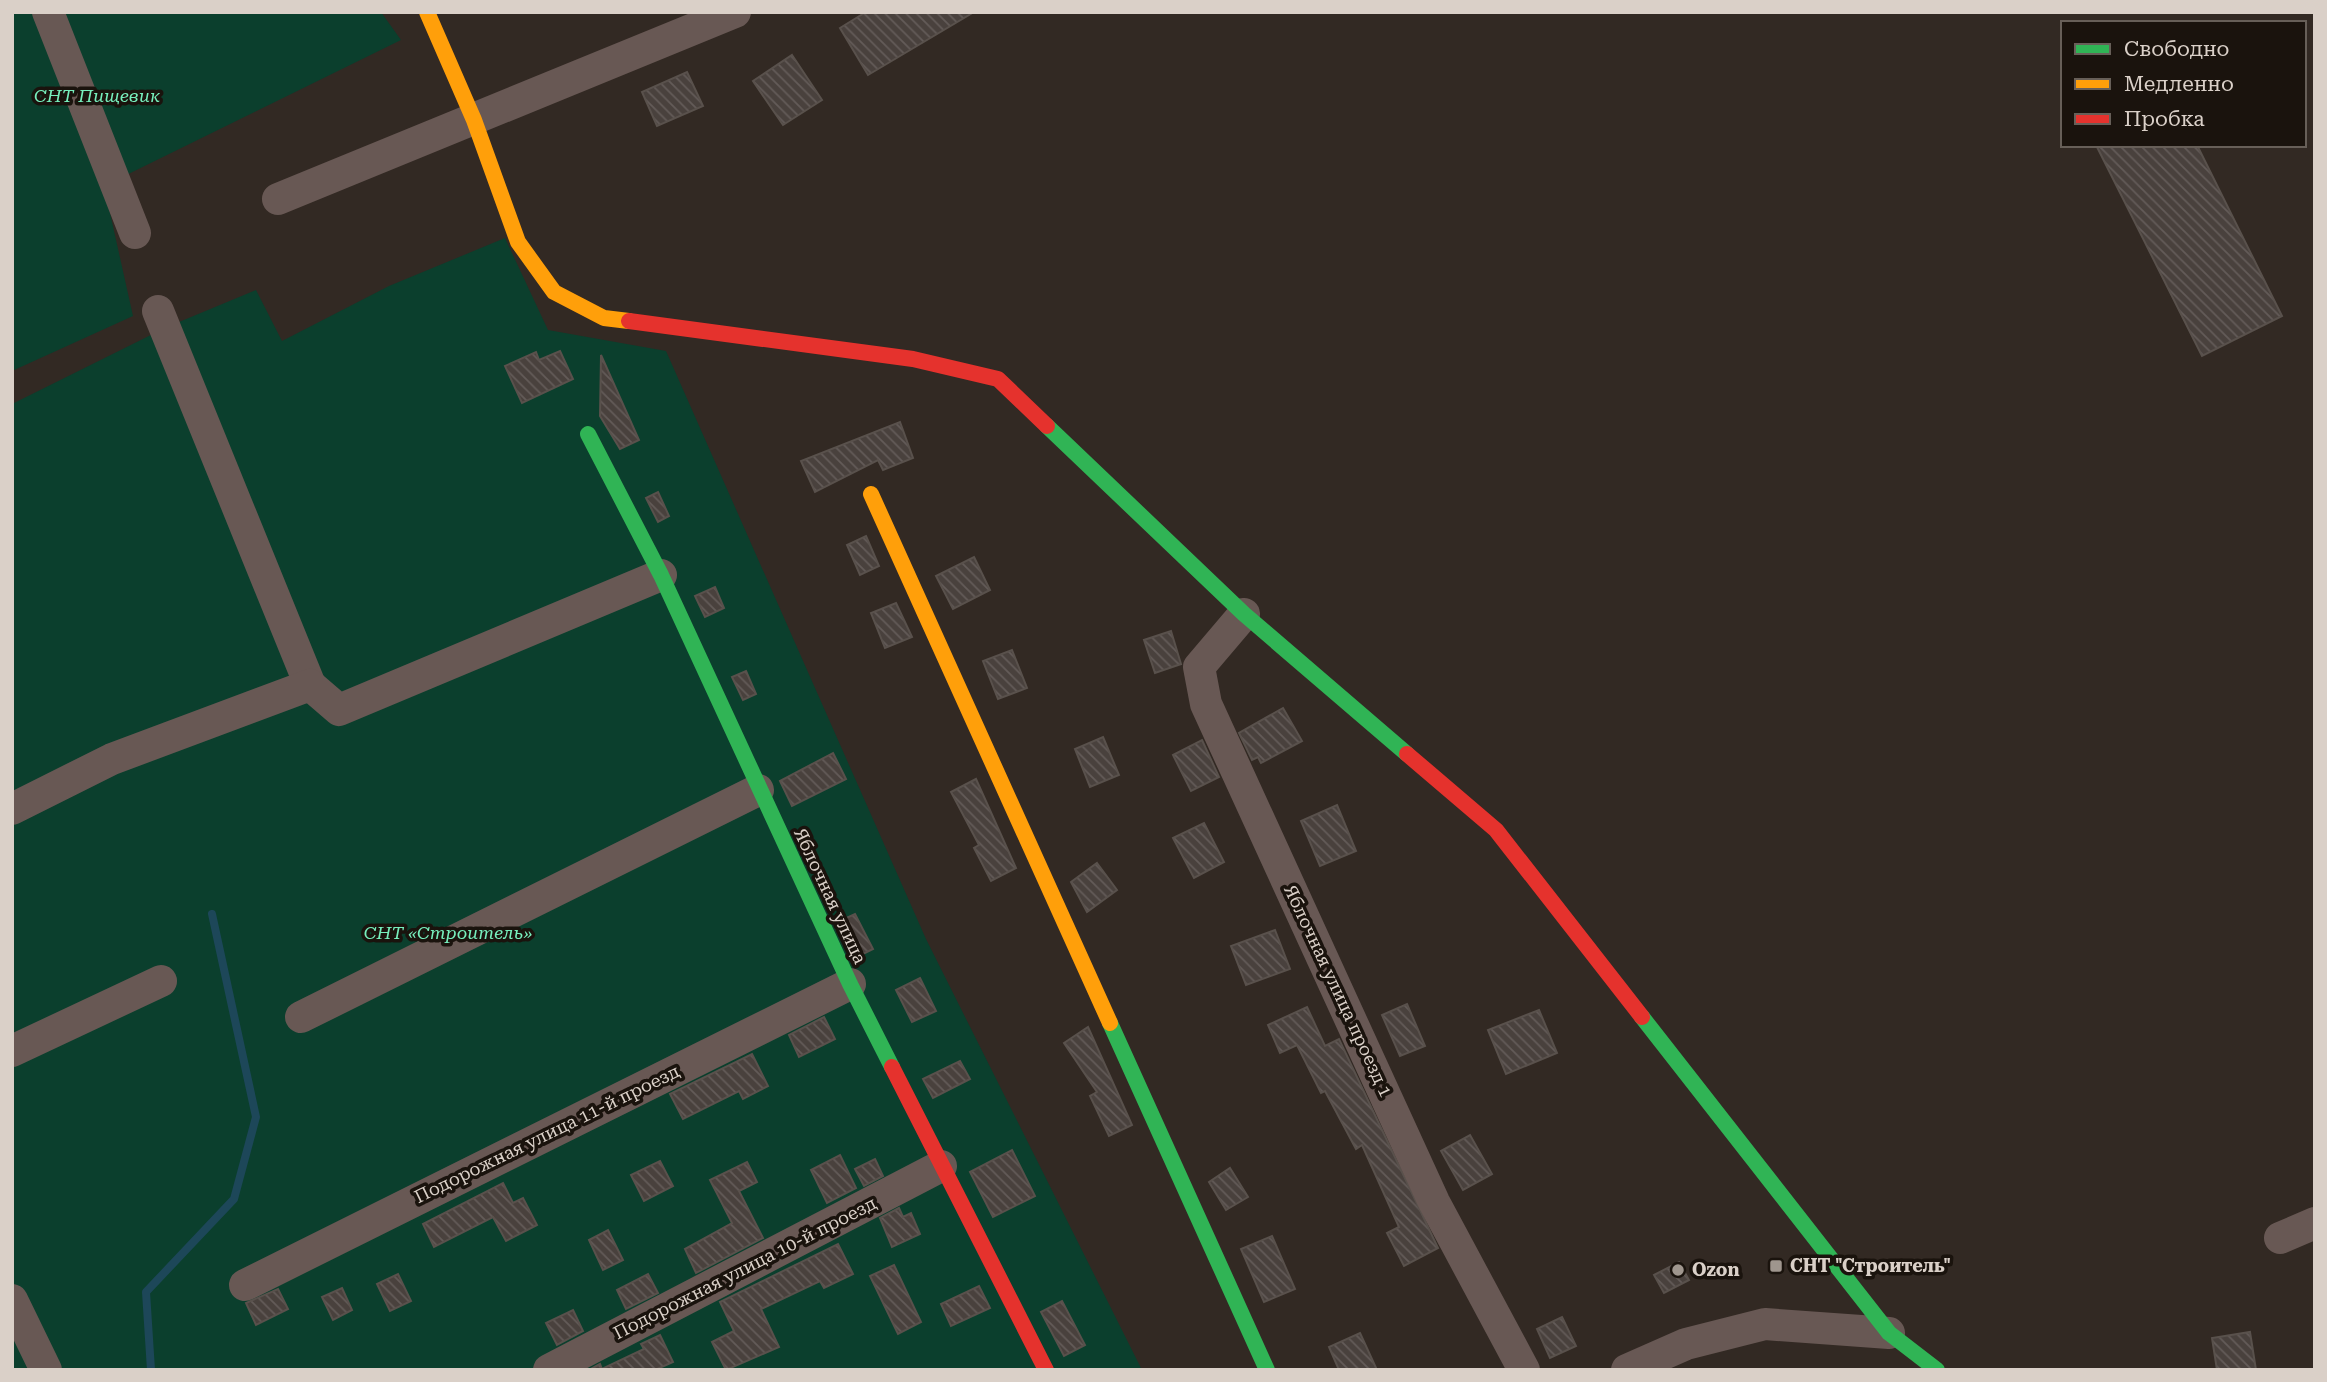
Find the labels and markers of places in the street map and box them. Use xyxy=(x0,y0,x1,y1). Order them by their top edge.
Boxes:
place label: СНТ "Строитель" xyxy=(1790,1255,1951,1276)
marker: СНТ "Строитель" xyxy=(1768,1258,1784,1274)
place label: Ozon xyxy=(1692,1259,1740,1280)
marker: Ozon xyxy=(1670,1262,1686,1278)

